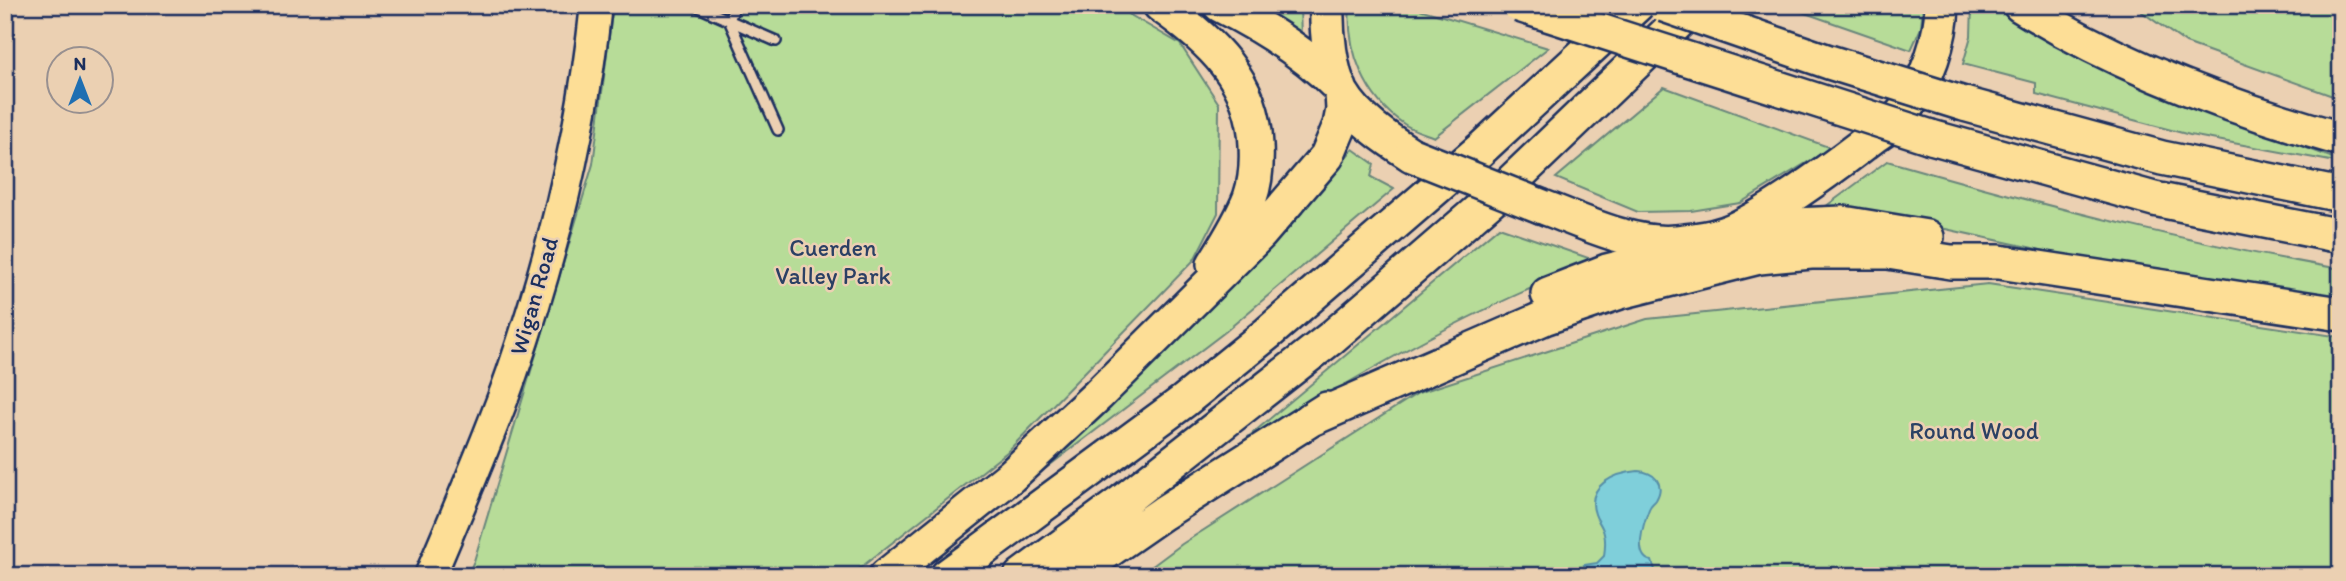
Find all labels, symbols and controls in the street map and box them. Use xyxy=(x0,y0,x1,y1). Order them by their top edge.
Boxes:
north arrow xyxy=(46,46,116,116)
text: N xyxy=(74,52,86,75)
street label: Wigan Road xyxy=(503,233,564,358)
park label: Cuerden Valley Park xyxy=(775,233,891,290)
park label: Round Wood xyxy=(1909,416,2039,445)

